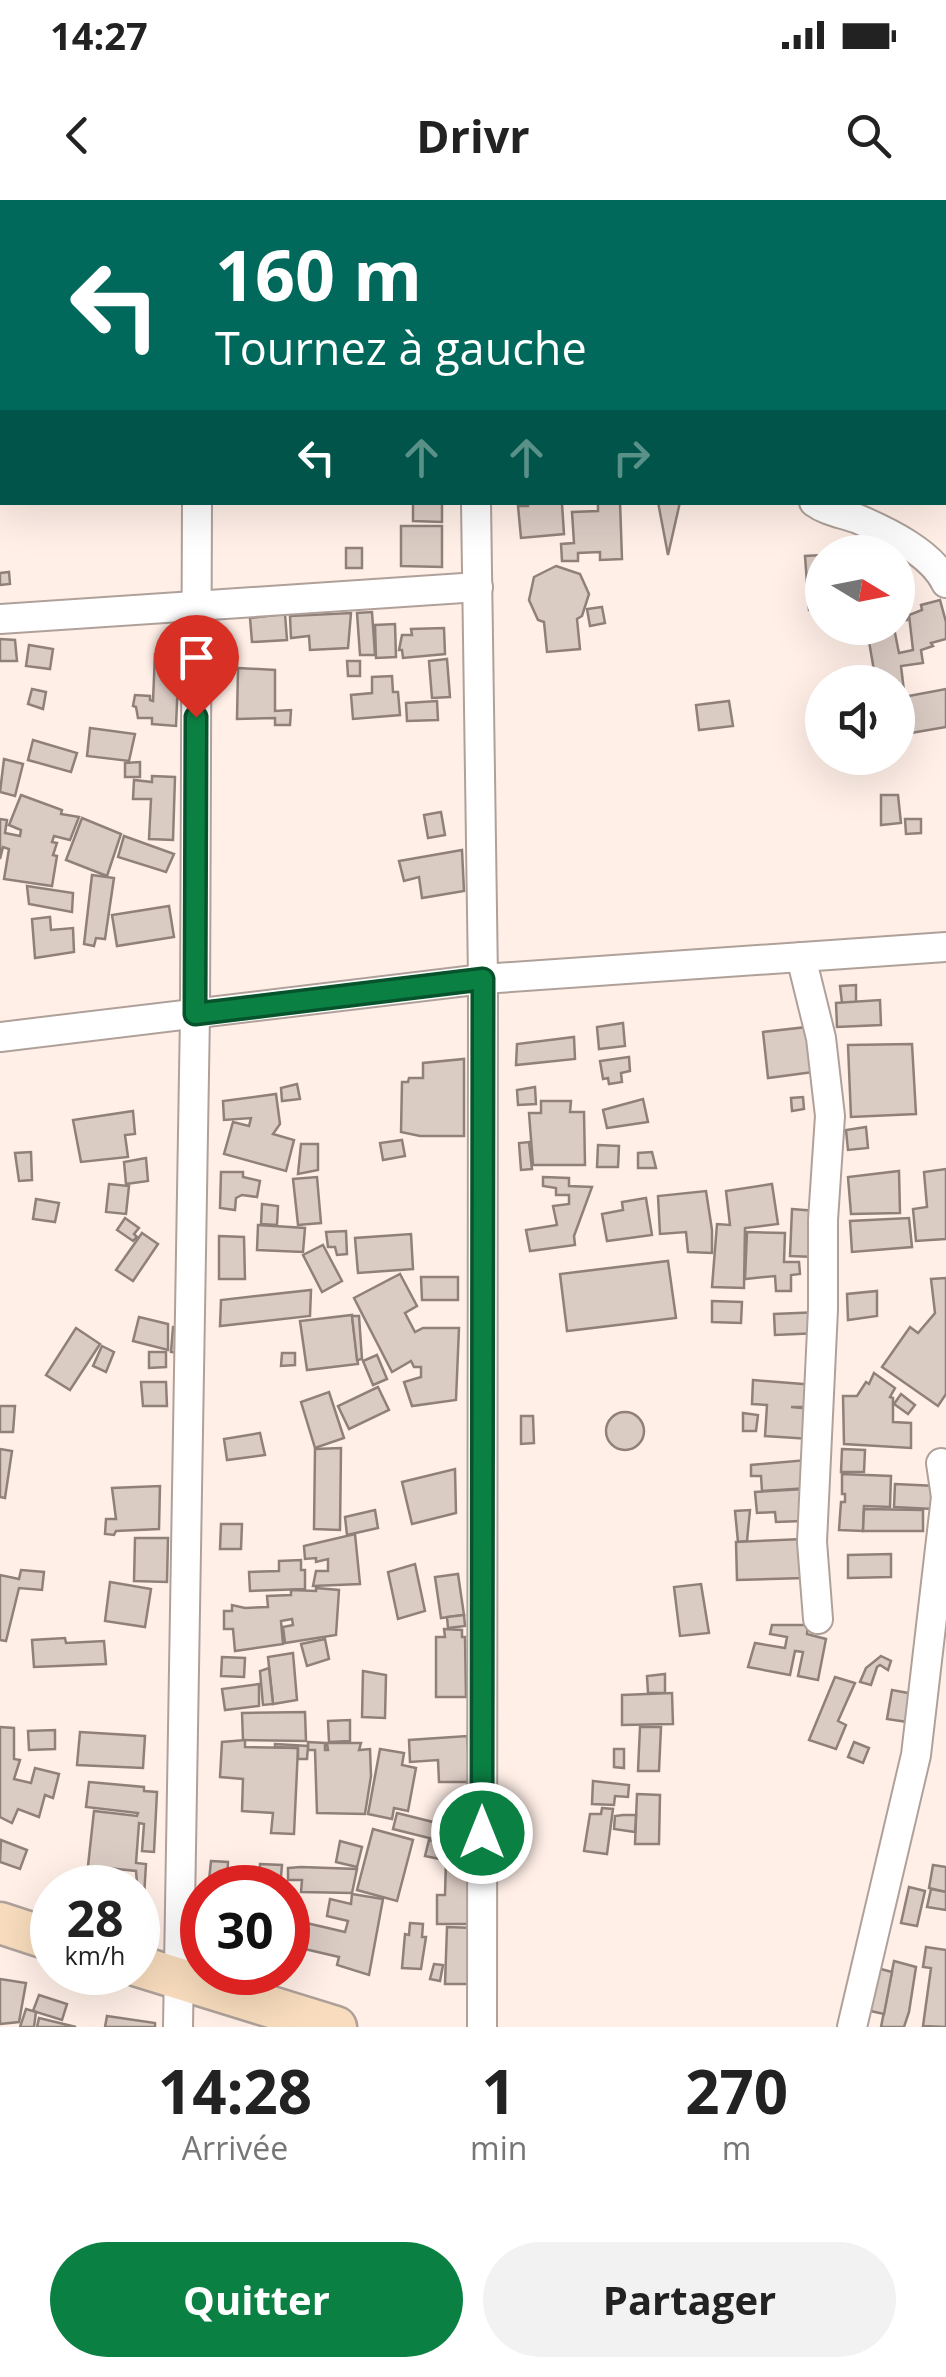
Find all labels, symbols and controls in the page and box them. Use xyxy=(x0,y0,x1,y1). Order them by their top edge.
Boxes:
text: 14:27 xyxy=(50,9,148,61)
text: Drivr xyxy=(416,105,530,166)
icon: back xyxy=(50,108,105,163)
icon: search xyxy=(841,108,896,163)
text: 160 m xyxy=(215,226,422,322)
icon: left xyxy=(50,240,180,370)
text: Tournez à gauche xyxy=(215,317,587,378)
icon: left xyxy=(289,430,344,485)
icon: ahead xyxy=(394,430,449,485)
icon: ahead xyxy=(499,430,554,485)
icon: right xyxy=(604,430,659,485)
north arrow xyxy=(805,535,915,645)
map controls xyxy=(805,535,915,775)
pin xyxy=(154,615,239,718)
icon: arrive xyxy=(169,630,224,685)
button: sound xyxy=(805,665,915,775)
position arrow xyxy=(430,1781,534,1885)
speed limit sign: 30 xyxy=(180,1865,310,1995)
text: 28 xyxy=(66,1884,124,1952)
text: km/h xyxy=(65,1938,125,1972)
text: 14:28 xyxy=(158,2050,312,2132)
text: 1 xyxy=(482,2050,516,2132)
text: 270 xyxy=(685,2050,788,2132)
text: Arrivée xyxy=(182,2126,288,2169)
text: min xyxy=(470,2126,527,2169)
text: m xyxy=(722,2126,751,2169)
button: Quitter xyxy=(50,2242,463,2357)
button: Partager xyxy=(483,2242,896,2357)

